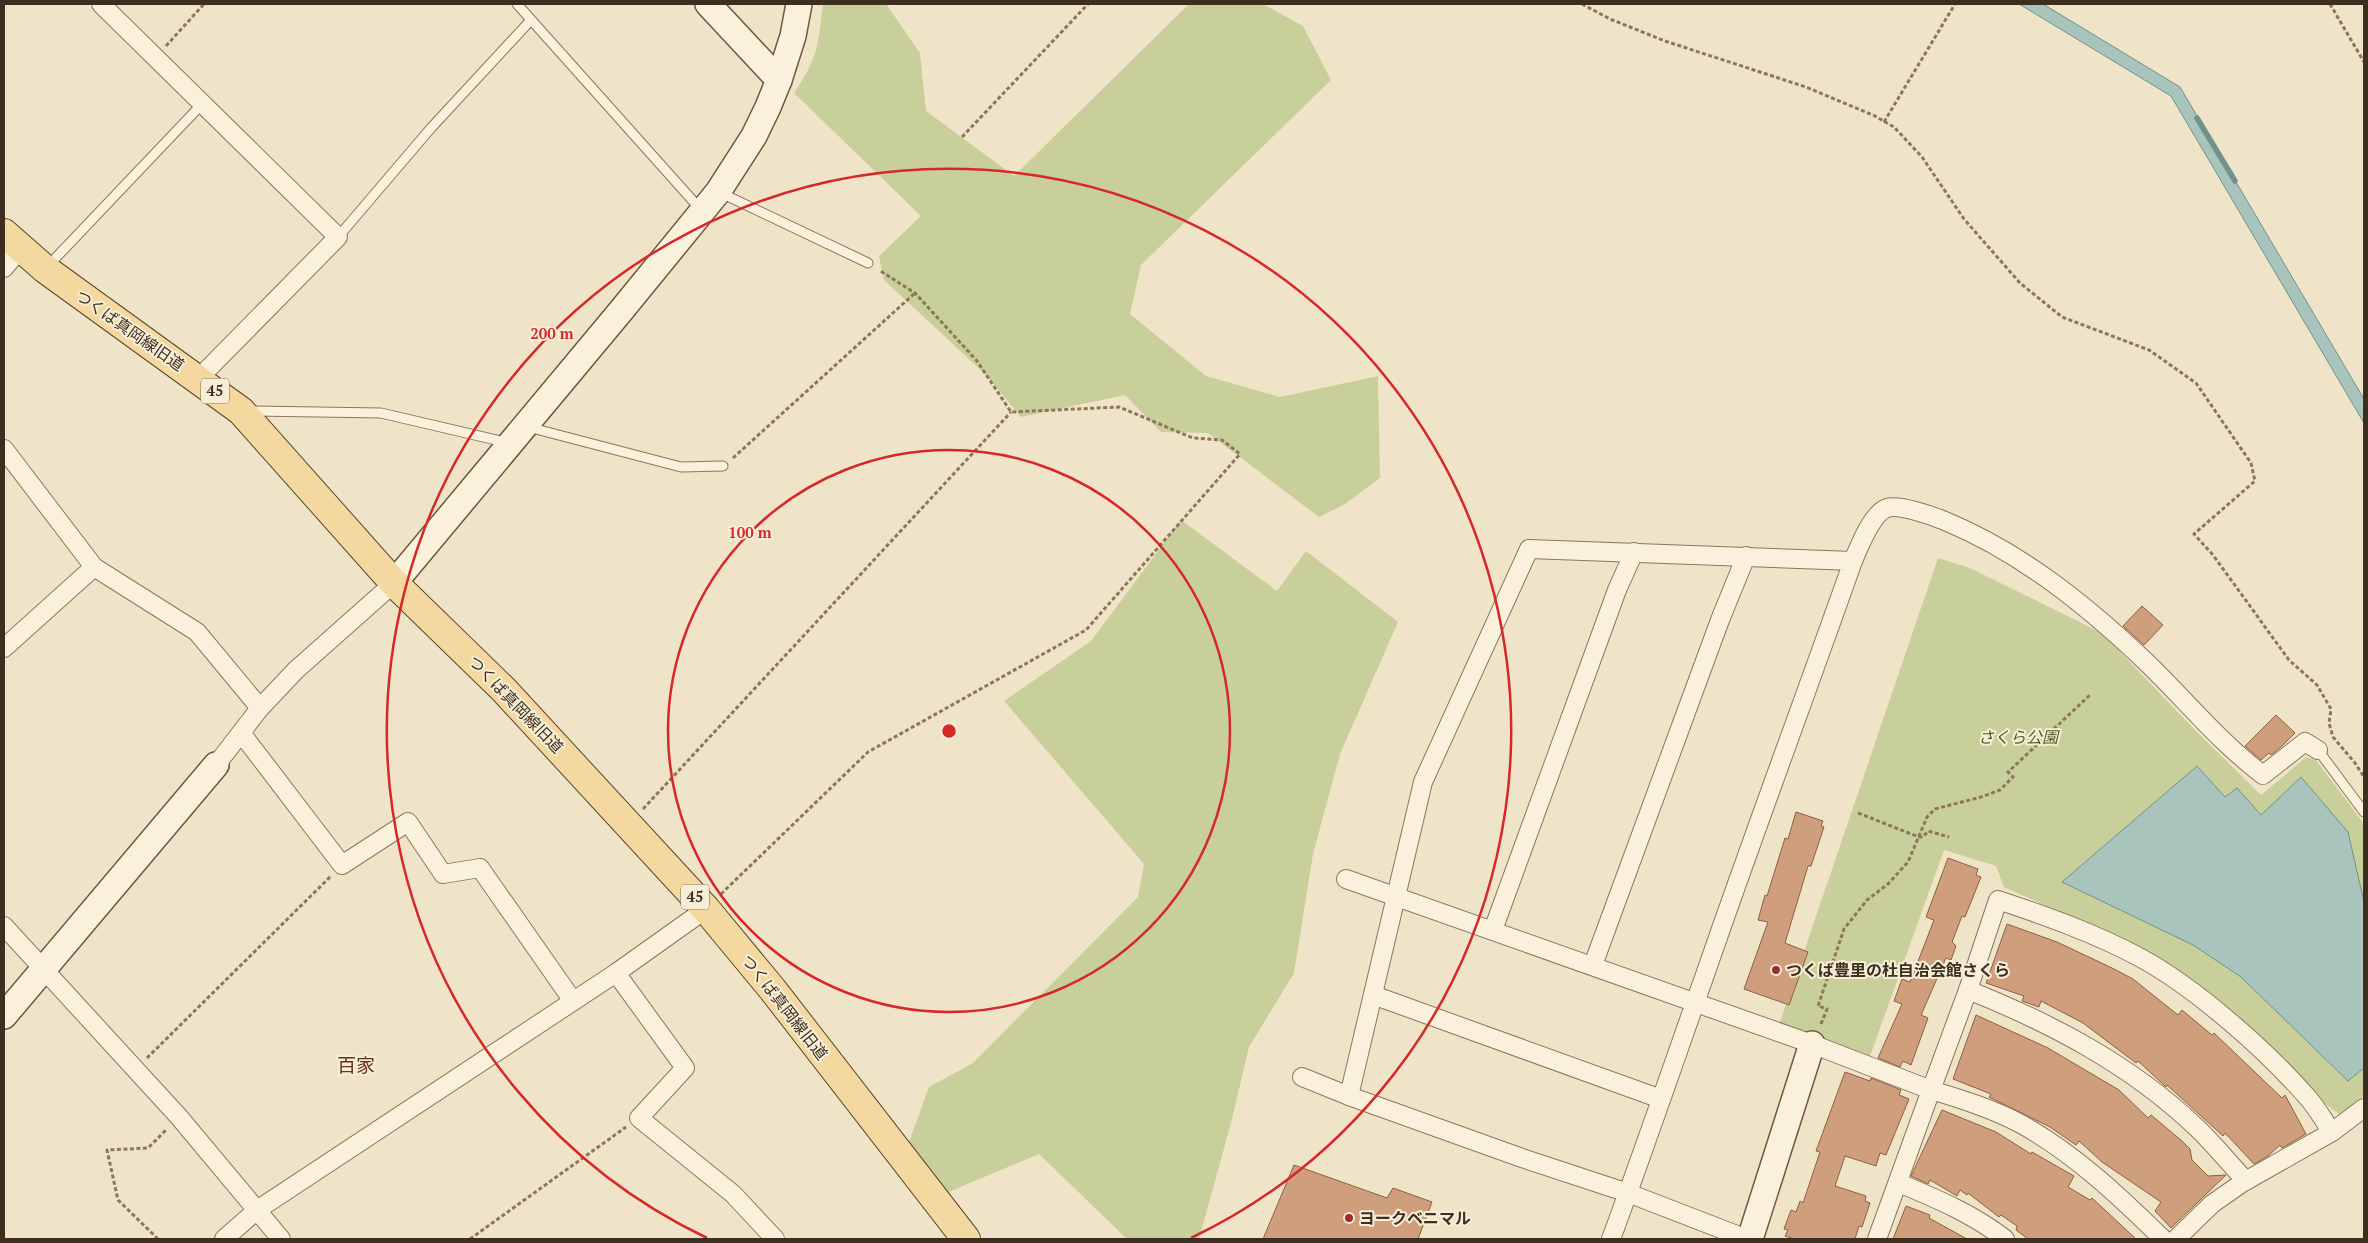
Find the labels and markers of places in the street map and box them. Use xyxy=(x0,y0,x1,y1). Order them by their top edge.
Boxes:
centre of rings xyxy=(940,722,958,740)
place label: つくば豊里の杜自治会館さくら xyxy=(1786,959,2010,981)
marker: つくば豊里の杜自治会館さくら xyxy=(1770,964,1782,976)
place label: ヨークベニマル xyxy=(1359,1207,1471,1229)
marker: ヨークベニマル xyxy=(1343,1212,1355,1224)

